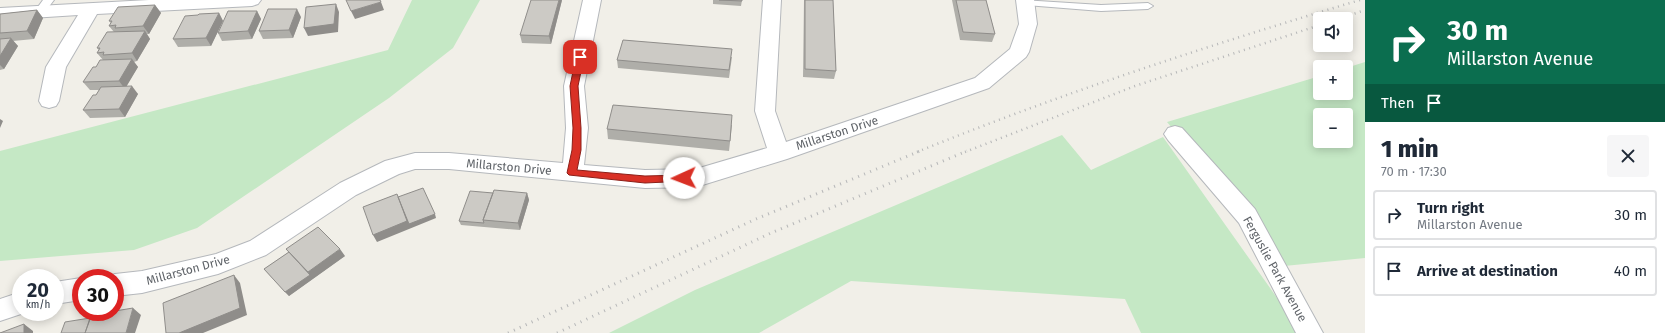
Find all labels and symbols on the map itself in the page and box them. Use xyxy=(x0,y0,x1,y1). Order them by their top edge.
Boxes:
pin xyxy=(563,40,597,74)
street label: Millarston Drive xyxy=(794,113,880,153)
street label: Millarston Drive xyxy=(466,156,552,178)
position arrow xyxy=(663,157,705,199)
street label: Ferguslie Park Avenue xyxy=(1240,214,1310,324)
street label: Millarston Drive xyxy=(145,252,231,288)
speed limit sign: 30 xyxy=(72,269,124,321)

